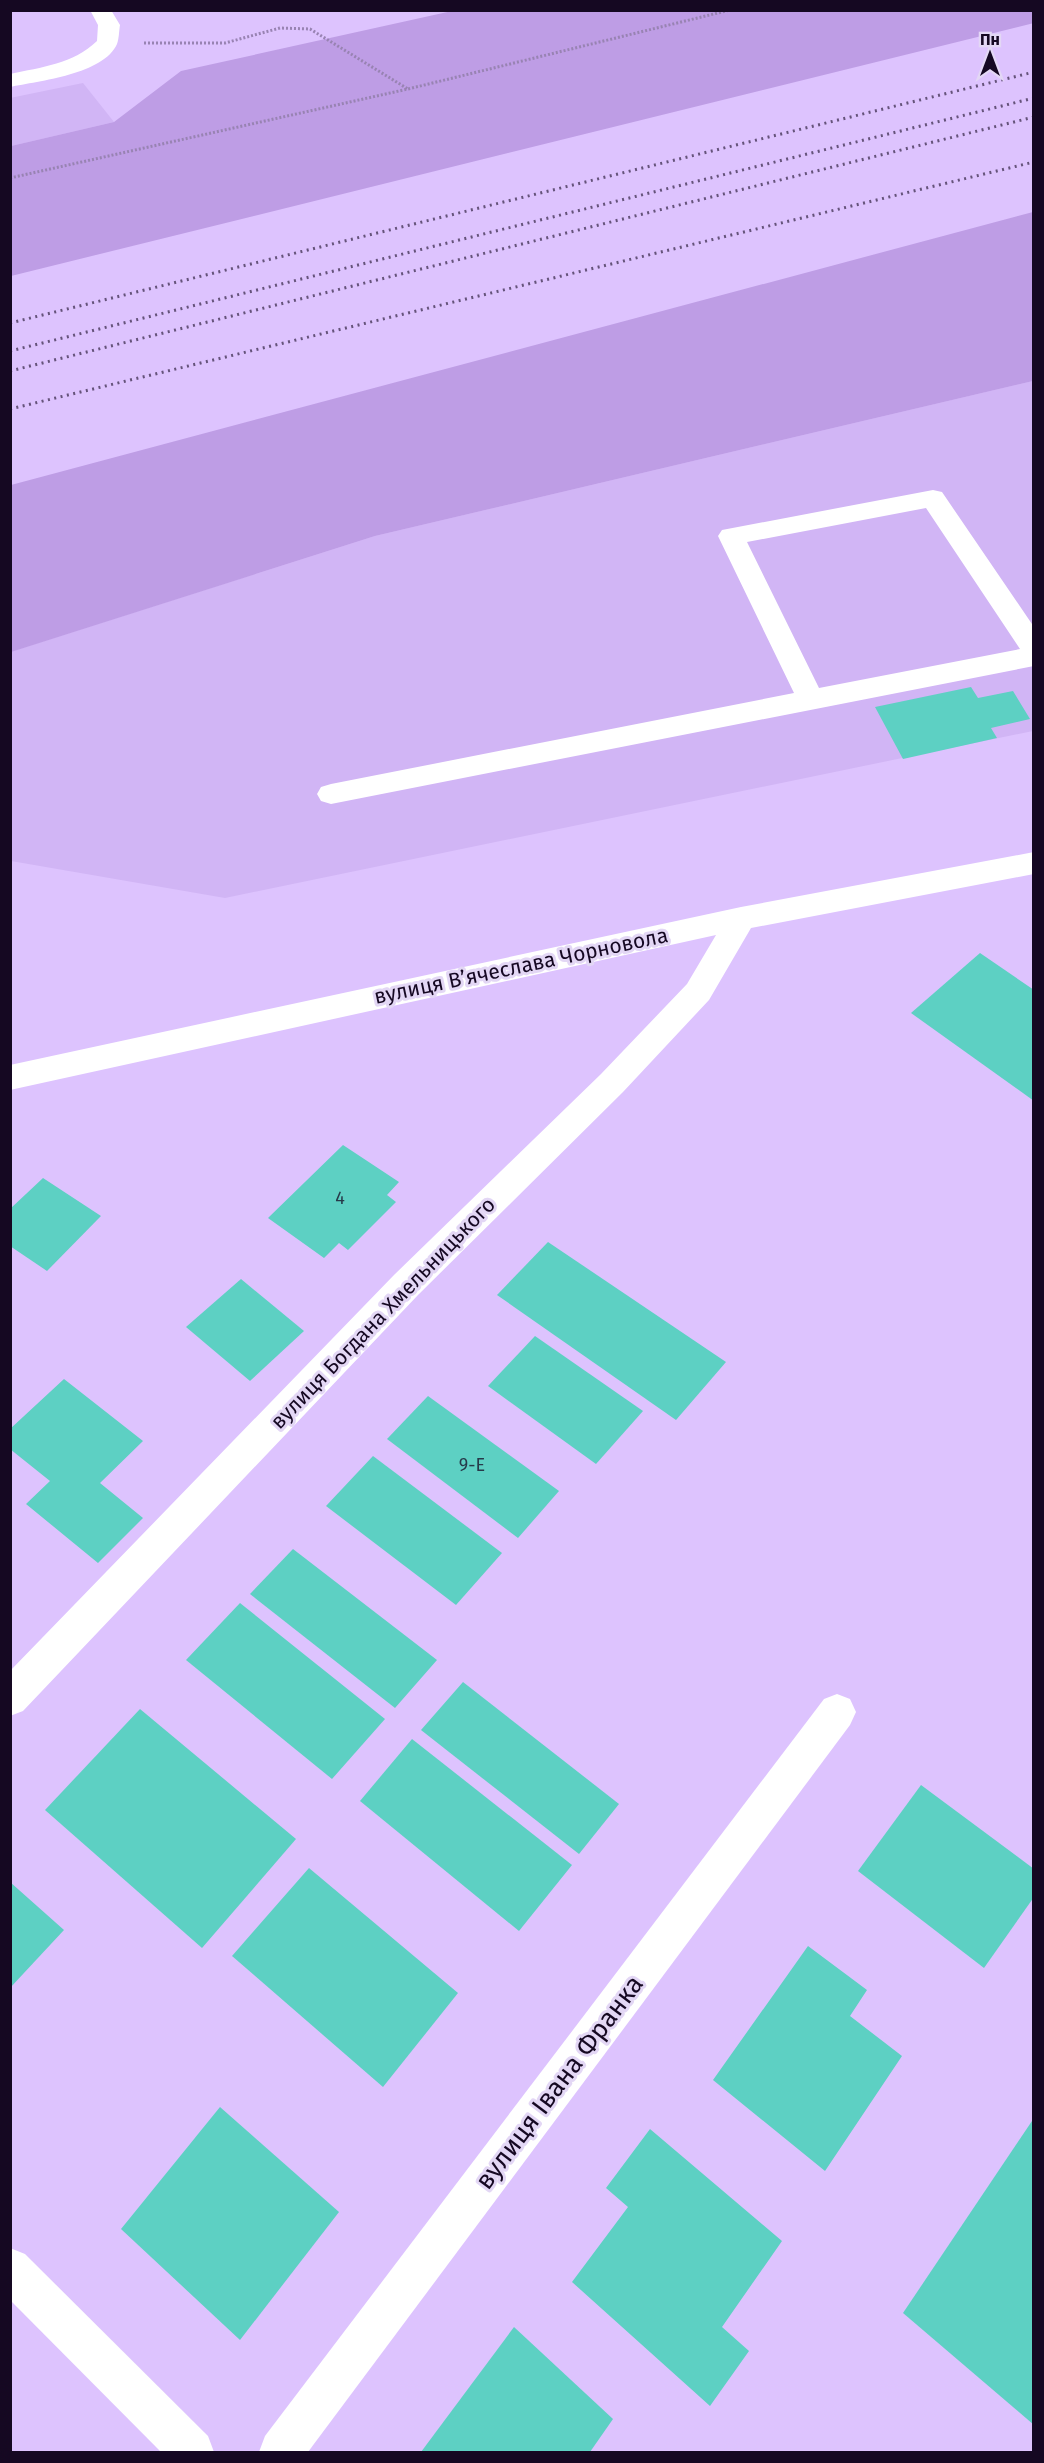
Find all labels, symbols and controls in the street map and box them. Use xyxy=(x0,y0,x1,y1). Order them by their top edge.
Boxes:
north arrow xyxy=(960,24,1020,84)
text: Пн xyxy=(980,30,1000,49)
street label: вулиця Вʼячеслава Чорновола xyxy=(372,922,670,1010)
house number: 4 xyxy=(335,1187,345,1209)
street label: вулиця Богдана Хмельницького xyxy=(265,1192,501,1434)
house number: 9-Е xyxy=(459,1454,485,1476)
street label: вулиця Івана Франка xyxy=(469,1969,650,2195)

